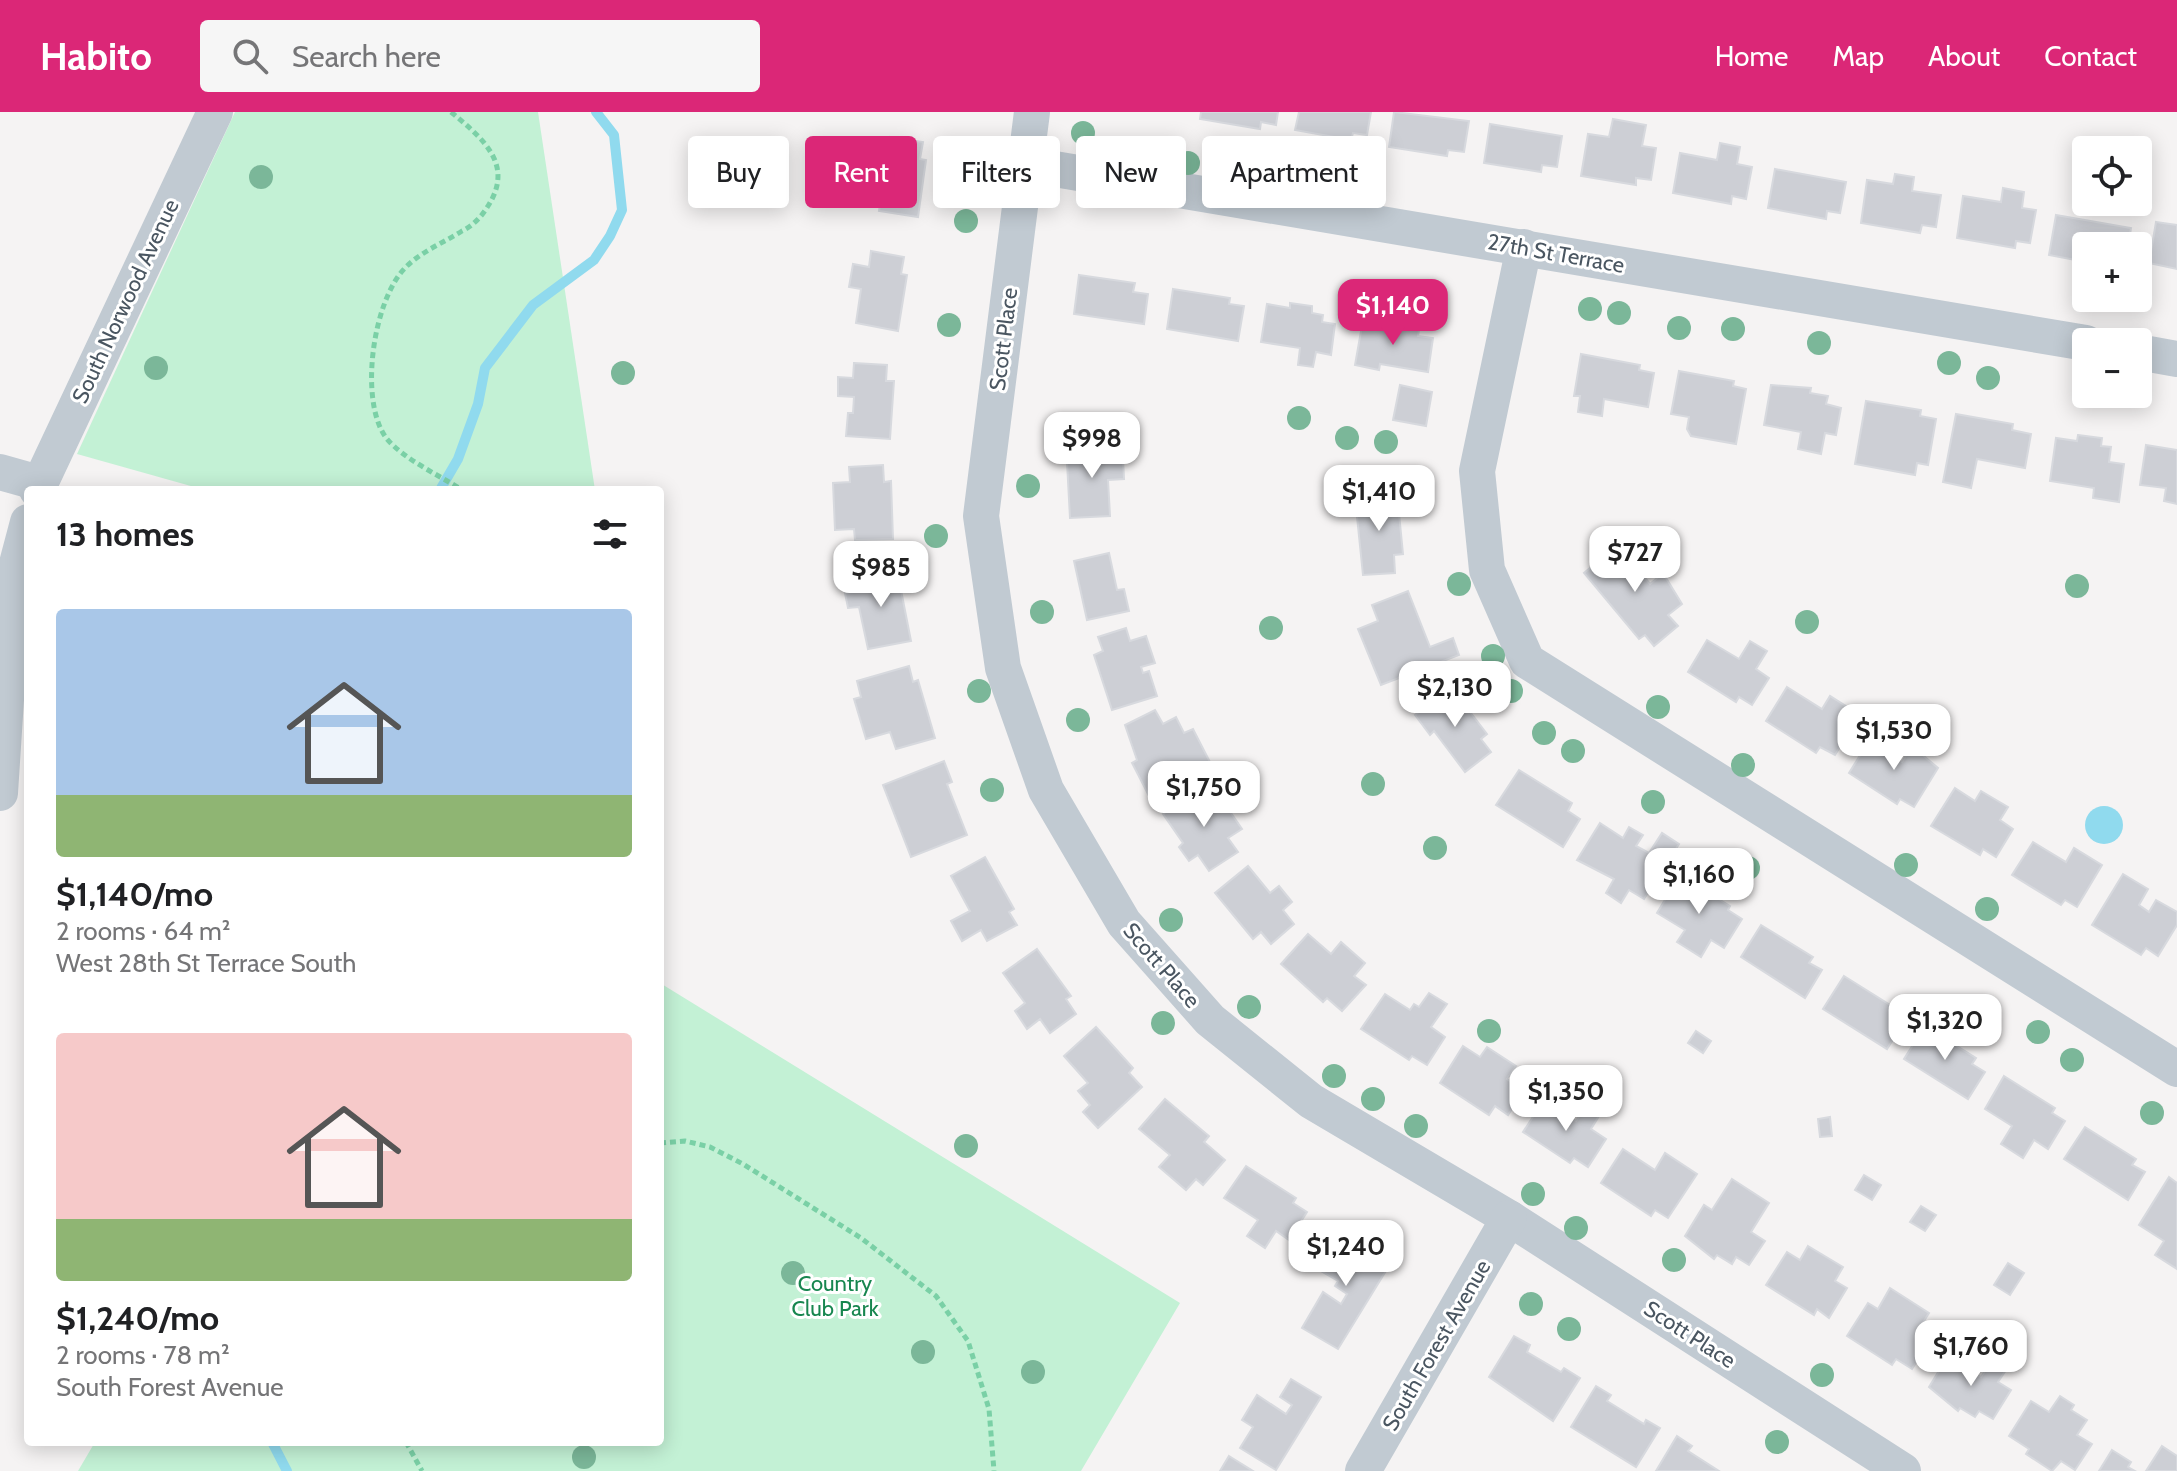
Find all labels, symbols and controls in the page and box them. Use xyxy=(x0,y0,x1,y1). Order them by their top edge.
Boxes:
search box xyxy=(200,20,760,92)
text: Habito xyxy=(40,33,152,80)
icon: search xyxy=(228,34,272,78)
text: Search here xyxy=(292,38,441,75)
text: Home xyxy=(1715,39,1788,73)
text: Map xyxy=(1832,39,1884,73)
text: About xyxy=(1928,39,2000,73)
text: Contact xyxy=(2044,39,2137,73)
chip: Buy xyxy=(688,136,789,208)
chip: Rent xyxy=(805,136,917,208)
chip: Filters xyxy=(933,136,1060,208)
chip: New xyxy=(1076,136,1186,208)
chip: Apartment xyxy=(1202,136,1386,208)
map controls xyxy=(2072,136,2152,408)
button: locate xyxy=(2072,136,2152,216)
street label: South Norwood Avenue xyxy=(66,195,185,408)
street label: 27th St Terrace xyxy=(1485,228,1626,279)
button: + xyxy=(2072,232,2152,312)
pin: $1,140 xyxy=(1328,279,1458,347)
street label: Scott Place xyxy=(984,286,1023,392)
text: $1,140 xyxy=(1356,289,1430,321)
button: − xyxy=(2072,328,2152,408)
pin: $998 xyxy=(1045,412,1139,480)
text: $998 xyxy=(1062,422,1122,454)
pin: $1,410 xyxy=(1314,465,1444,533)
text: $1,410 xyxy=(1342,475,1416,507)
icon: filters xyxy=(588,512,632,556)
text: 13 homes xyxy=(56,513,194,555)
pin: $727 xyxy=(1588,526,1682,594)
text: $727 xyxy=(1607,536,1663,568)
pin: $985 xyxy=(834,541,928,609)
text: $985 xyxy=(851,551,911,583)
icon: home xyxy=(272,661,416,805)
pin: $2,130 xyxy=(1390,661,1520,729)
text: $2,130 xyxy=(1417,671,1493,703)
pin: $1,530 xyxy=(1829,704,1959,772)
text: $1,530 xyxy=(1855,714,1933,746)
pin: $1,750 xyxy=(1139,761,1269,829)
text: $1,750 xyxy=(1166,771,1242,803)
pin: $1,160 xyxy=(1634,848,1764,916)
text: $1,160 xyxy=(1663,858,1735,890)
text: $1,140/mo xyxy=(56,873,213,915)
text: 2 rooms · 64 m² xyxy=(56,915,231,947)
street label: Scott Place xyxy=(1117,917,1206,1013)
text: West 28th St Terrace South xyxy=(56,947,356,979)
pin: $1,320 xyxy=(1880,994,2010,1062)
text: $1,320 xyxy=(1907,1004,1983,1036)
pin: $1,350 xyxy=(1501,1065,1631,1133)
text: $1,350 xyxy=(1527,1075,1605,1107)
icon: home xyxy=(272,1085,416,1229)
pin: $1,240 xyxy=(1281,1220,1411,1288)
text: $1,240 xyxy=(1307,1230,1385,1262)
street label: South Forest Avenue xyxy=(1377,1255,1496,1435)
park label: Country Club Park xyxy=(791,1270,879,1322)
street label: Scott Place xyxy=(1639,1295,1741,1374)
text: $1,240/mo xyxy=(56,1297,219,1339)
pin: $1,760 xyxy=(1906,1320,2036,1388)
text: $1,760 xyxy=(1933,1330,2009,1362)
text: 2 rooms · 78 m² xyxy=(56,1339,230,1371)
text: South Forest Avenue xyxy=(56,1371,284,1403)

